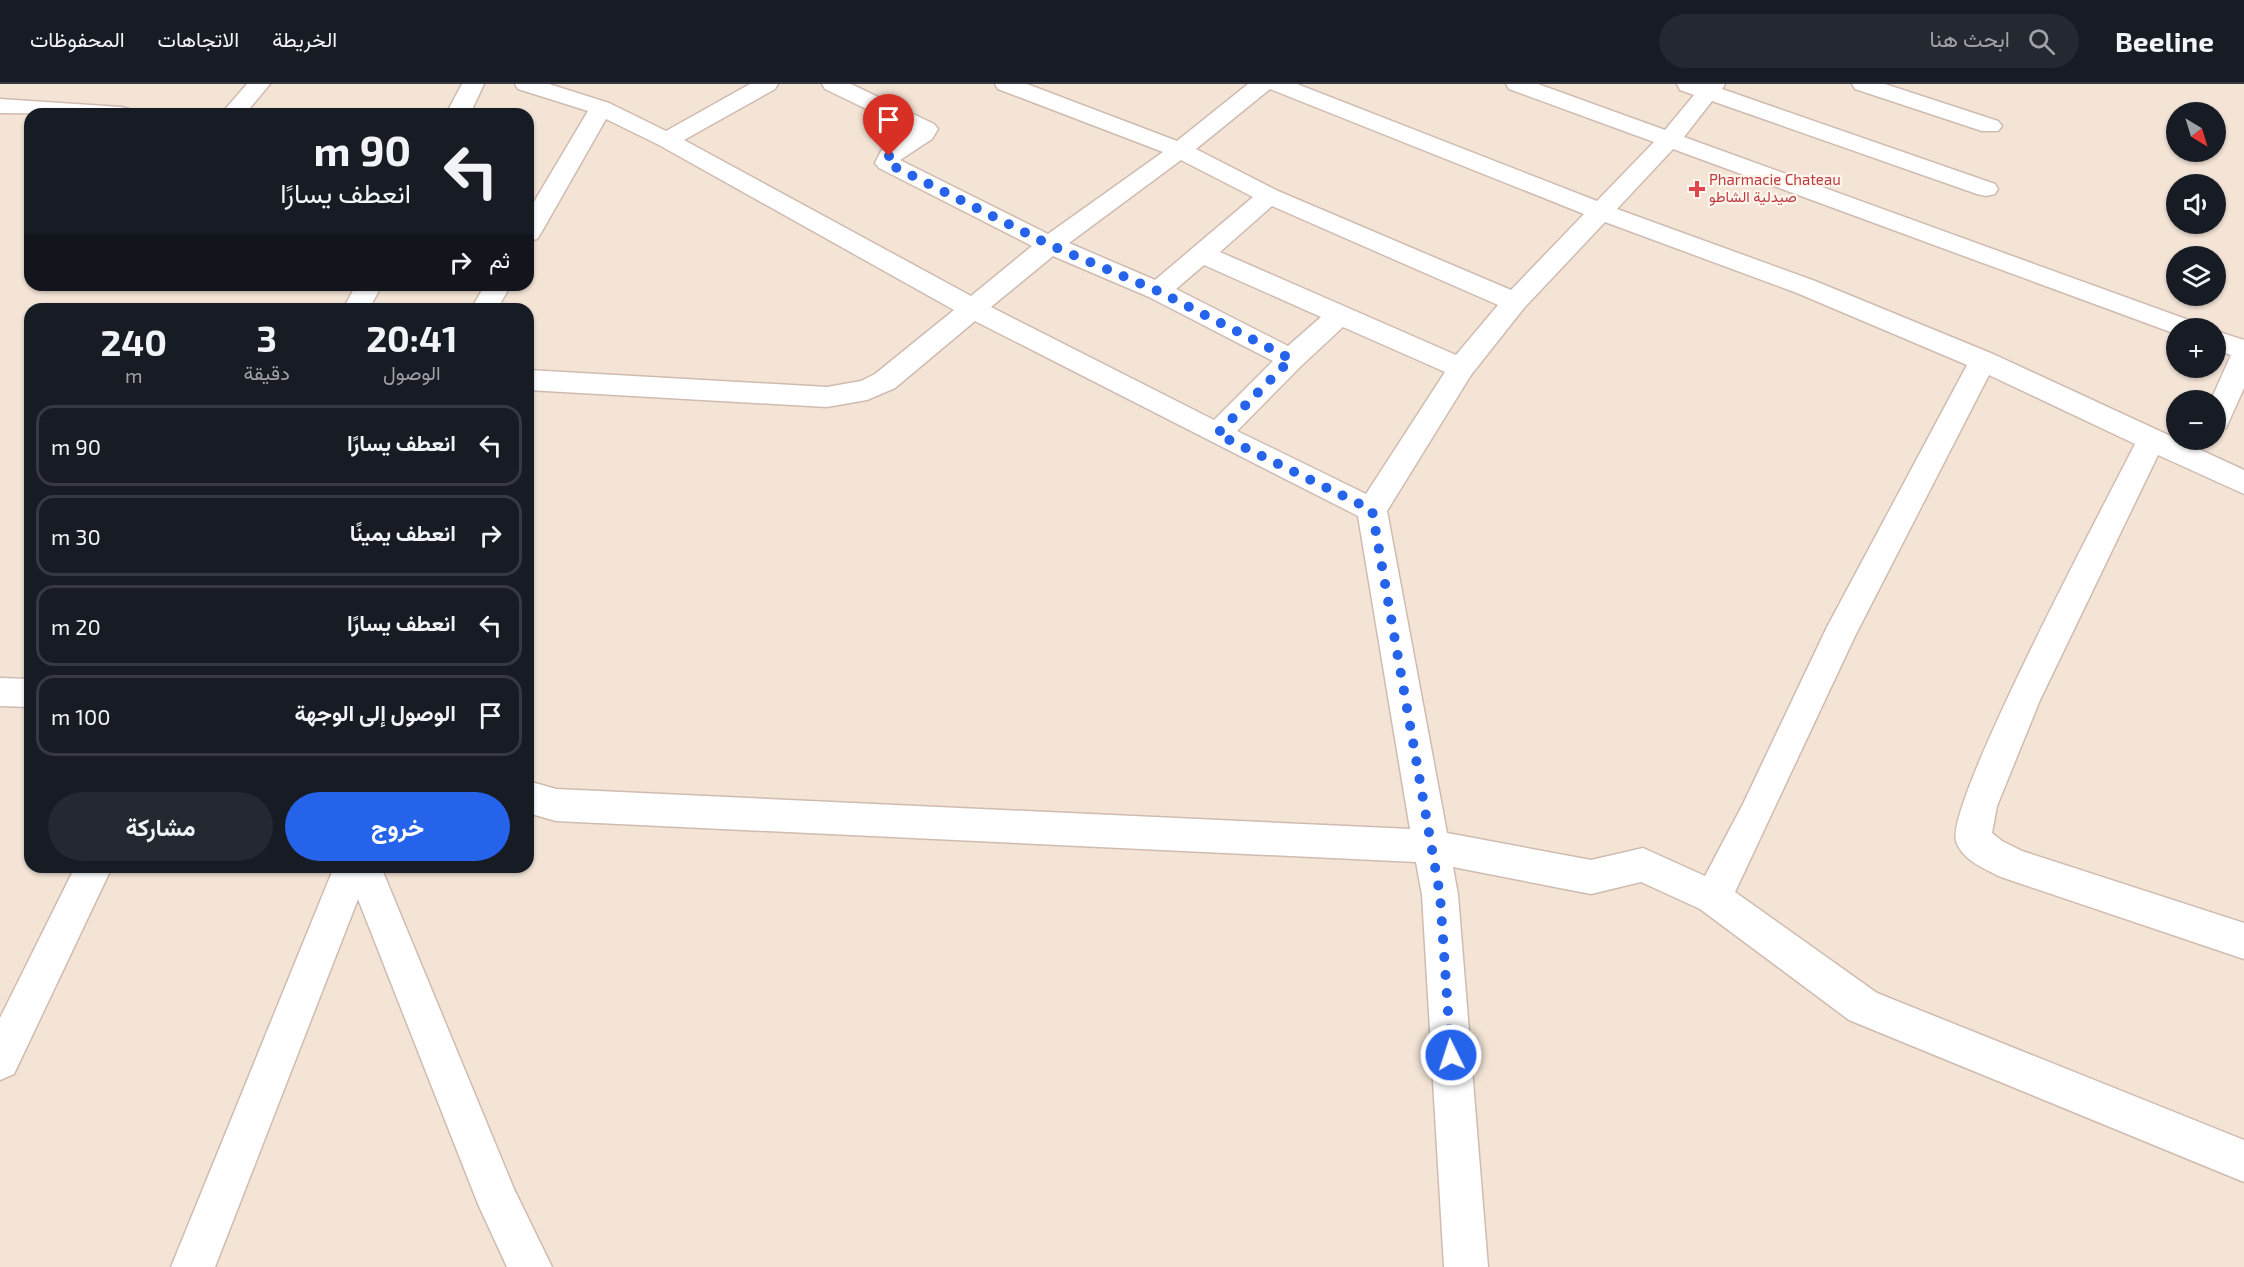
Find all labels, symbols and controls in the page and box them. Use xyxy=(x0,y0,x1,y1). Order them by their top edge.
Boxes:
search box xyxy=(1659,14,2079,68)
text: Beeline xyxy=(2115,24,2214,58)
text: ابحث هنا xyxy=(1930,25,2010,51)
icon: search xyxy=(2025,25,2058,58)
text: المحفوظات xyxy=(30,26,125,51)
text: الاتجاهات xyxy=(158,26,239,51)
text: الخريطة xyxy=(272,26,337,51)
pin xyxy=(863,94,914,156)
north arrow xyxy=(2166,102,2226,162)
map controls xyxy=(2166,102,2226,450)
icon: arrive xyxy=(872,103,905,136)
text: 90 m xyxy=(314,124,411,174)
icon: left xyxy=(432,132,510,210)
place label: Pharmacie Chateau صيدلية الشاطو xyxy=(1709,170,1841,206)
button: sound xyxy=(2166,174,2226,234)
text: انعطف يسارًا xyxy=(280,176,411,208)
marker: Pharmacie Chateau صيدلية الشاطو xyxy=(1690,182,1704,196)
icon: right xyxy=(444,246,477,279)
text: ثم xyxy=(489,246,510,272)
button: layers xyxy=(2166,246,2226,306)
text: 3 xyxy=(256,316,277,359)
text: 20:41 xyxy=(366,316,458,359)
button: + xyxy=(2166,318,2226,378)
text: 240 xyxy=(100,320,167,363)
text: دقيقة xyxy=(243,360,290,384)
text: الوصول xyxy=(383,360,441,384)
text: m xyxy=(125,363,142,387)
button: − xyxy=(2166,390,2226,450)
text: انعطف يسارًا xyxy=(347,429,456,455)
icon: left xyxy=(474,429,507,462)
text: 90 m xyxy=(51,433,101,459)
text: انعطف يمينًا xyxy=(350,519,456,545)
icon: right xyxy=(474,519,507,552)
text: 30 m xyxy=(51,523,101,549)
text: انعطف يسارًا xyxy=(347,609,456,635)
icon: left xyxy=(474,609,507,642)
text: 20 m xyxy=(51,613,101,639)
text: الوصول إلى الوجهة xyxy=(294,699,456,725)
icon: arrive xyxy=(474,699,507,732)
text: 100 m xyxy=(51,703,110,729)
button: مشاركة xyxy=(48,792,273,861)
button: خروج xyxy=(285,792,510,861)
position arrow xyxy=(1419,1023,1483,1087)

